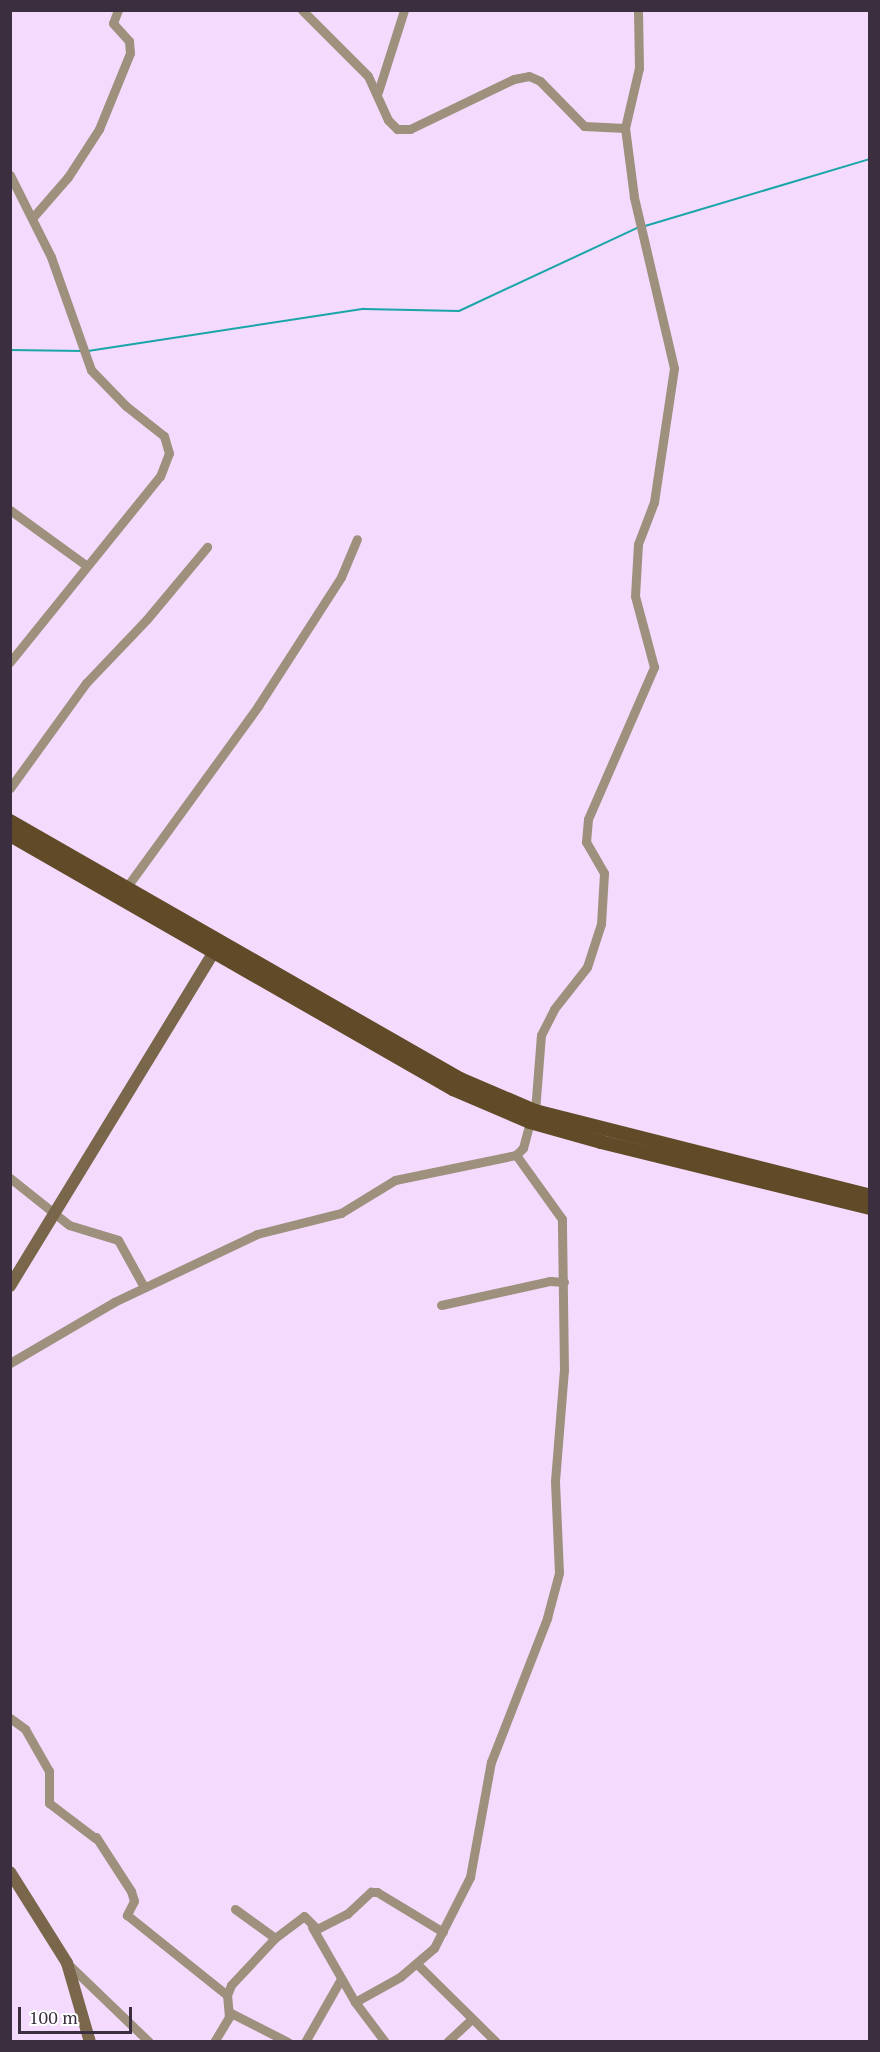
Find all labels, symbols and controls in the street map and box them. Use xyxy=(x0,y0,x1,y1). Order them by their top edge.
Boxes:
scale bar xyxy=(21,1995,135,2033)
text: 100 m xyxy=(29,2005,78,2029)

